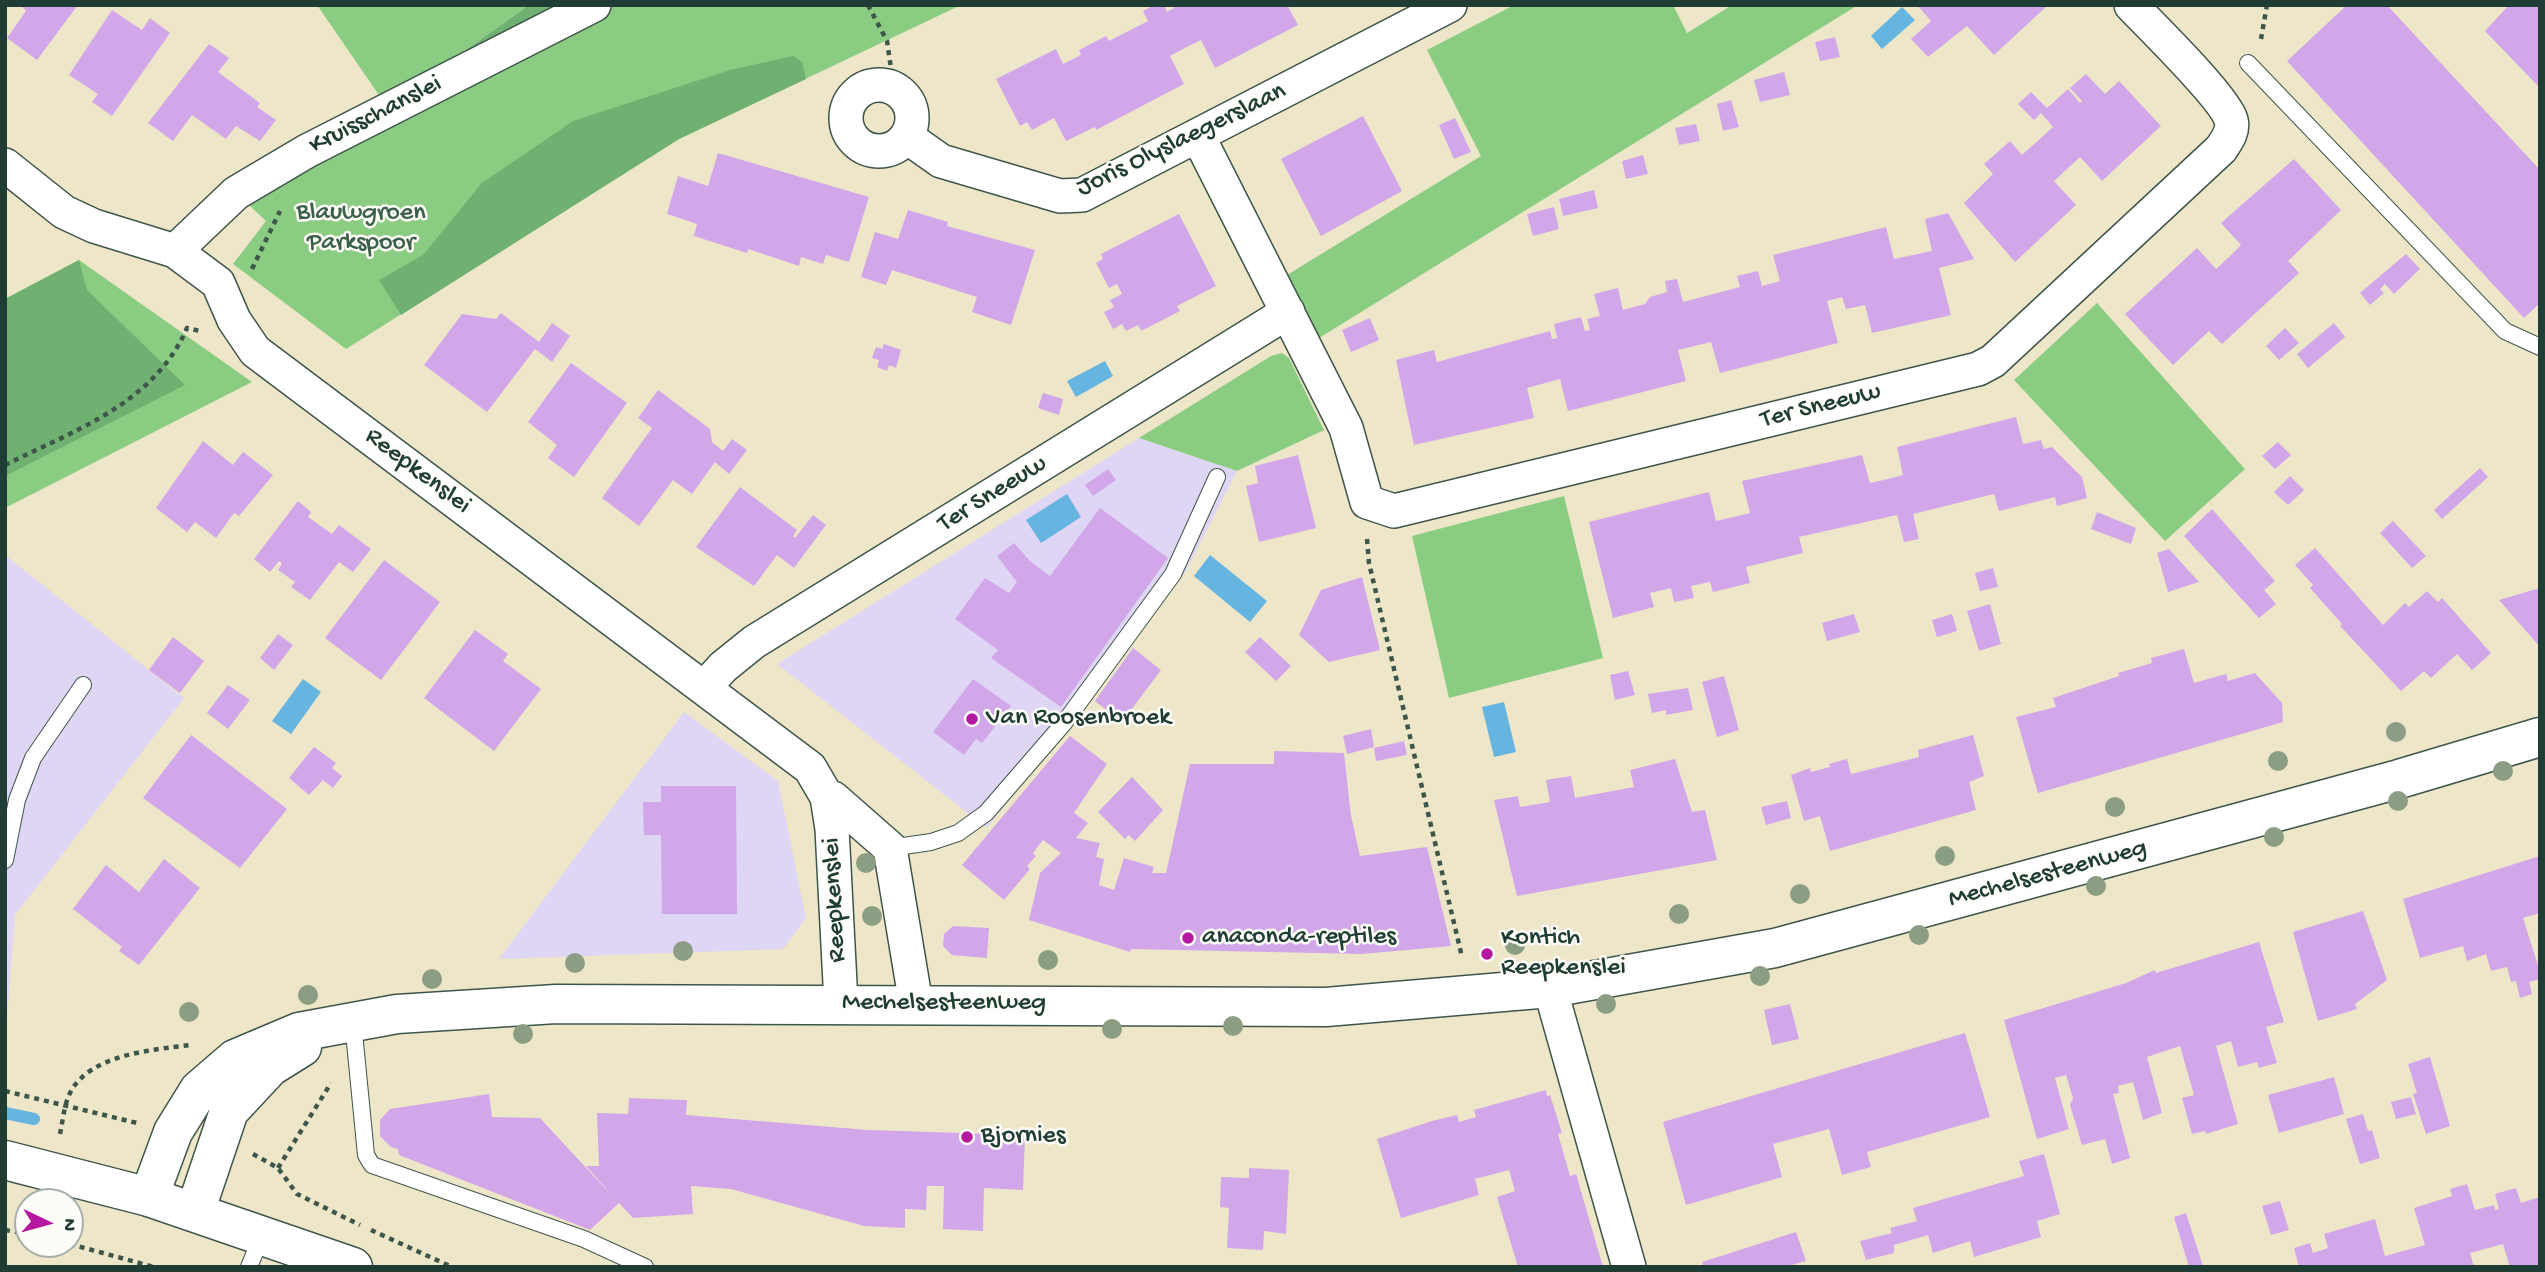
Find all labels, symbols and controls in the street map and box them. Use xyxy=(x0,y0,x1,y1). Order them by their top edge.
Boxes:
street label: Kruisschanslei xyxy=(305,69,447,163)
street label: Joris Olyslaegerslaan xyxy=(1072,77,1292,205)
park label: Blauwgroen Parkspoor xyxy=(296,198,426,260)
street label: Ter Sneeuw xyxy=(1758,377,1884,437)
street label: Reepkenslei xyxy=(358,422,476,522)
street label: Ter Sneeuw xyxy=(933,449,1053,541)
place label: Van Roosenbroek xyxy=(986,703,1171,735)
marker: Van Roosenbroek xyxy=(964,711,980,727)
street label: Mechelsesteenweg xyxy=(1945,834,2151,916)
street label: Reepkenslei xyxy=(817,837,855,963)
place label: anaconda-reptiles xyxy=(1202,922,1396,954)
place label: Kontich Reepkenslei xyxy=(1501,923,1626,984)
marker: anaconda-reptiles xyxy=(1180,930,1196,946)
marker: Kontich Reepkenslei xyxy=(1479,946,1495,962)
street label: Mechelsesteenweg xyxy=(842,988,1046,1020)
place label: Bjornies xyxy=(981,1121,1066,1153)
marker: Bjornies xyxy=(959,1129,975,1145)
north arrow xyxy=(14,1188,84,1258)
text: N xyxy=(56,1218,80,1232)

